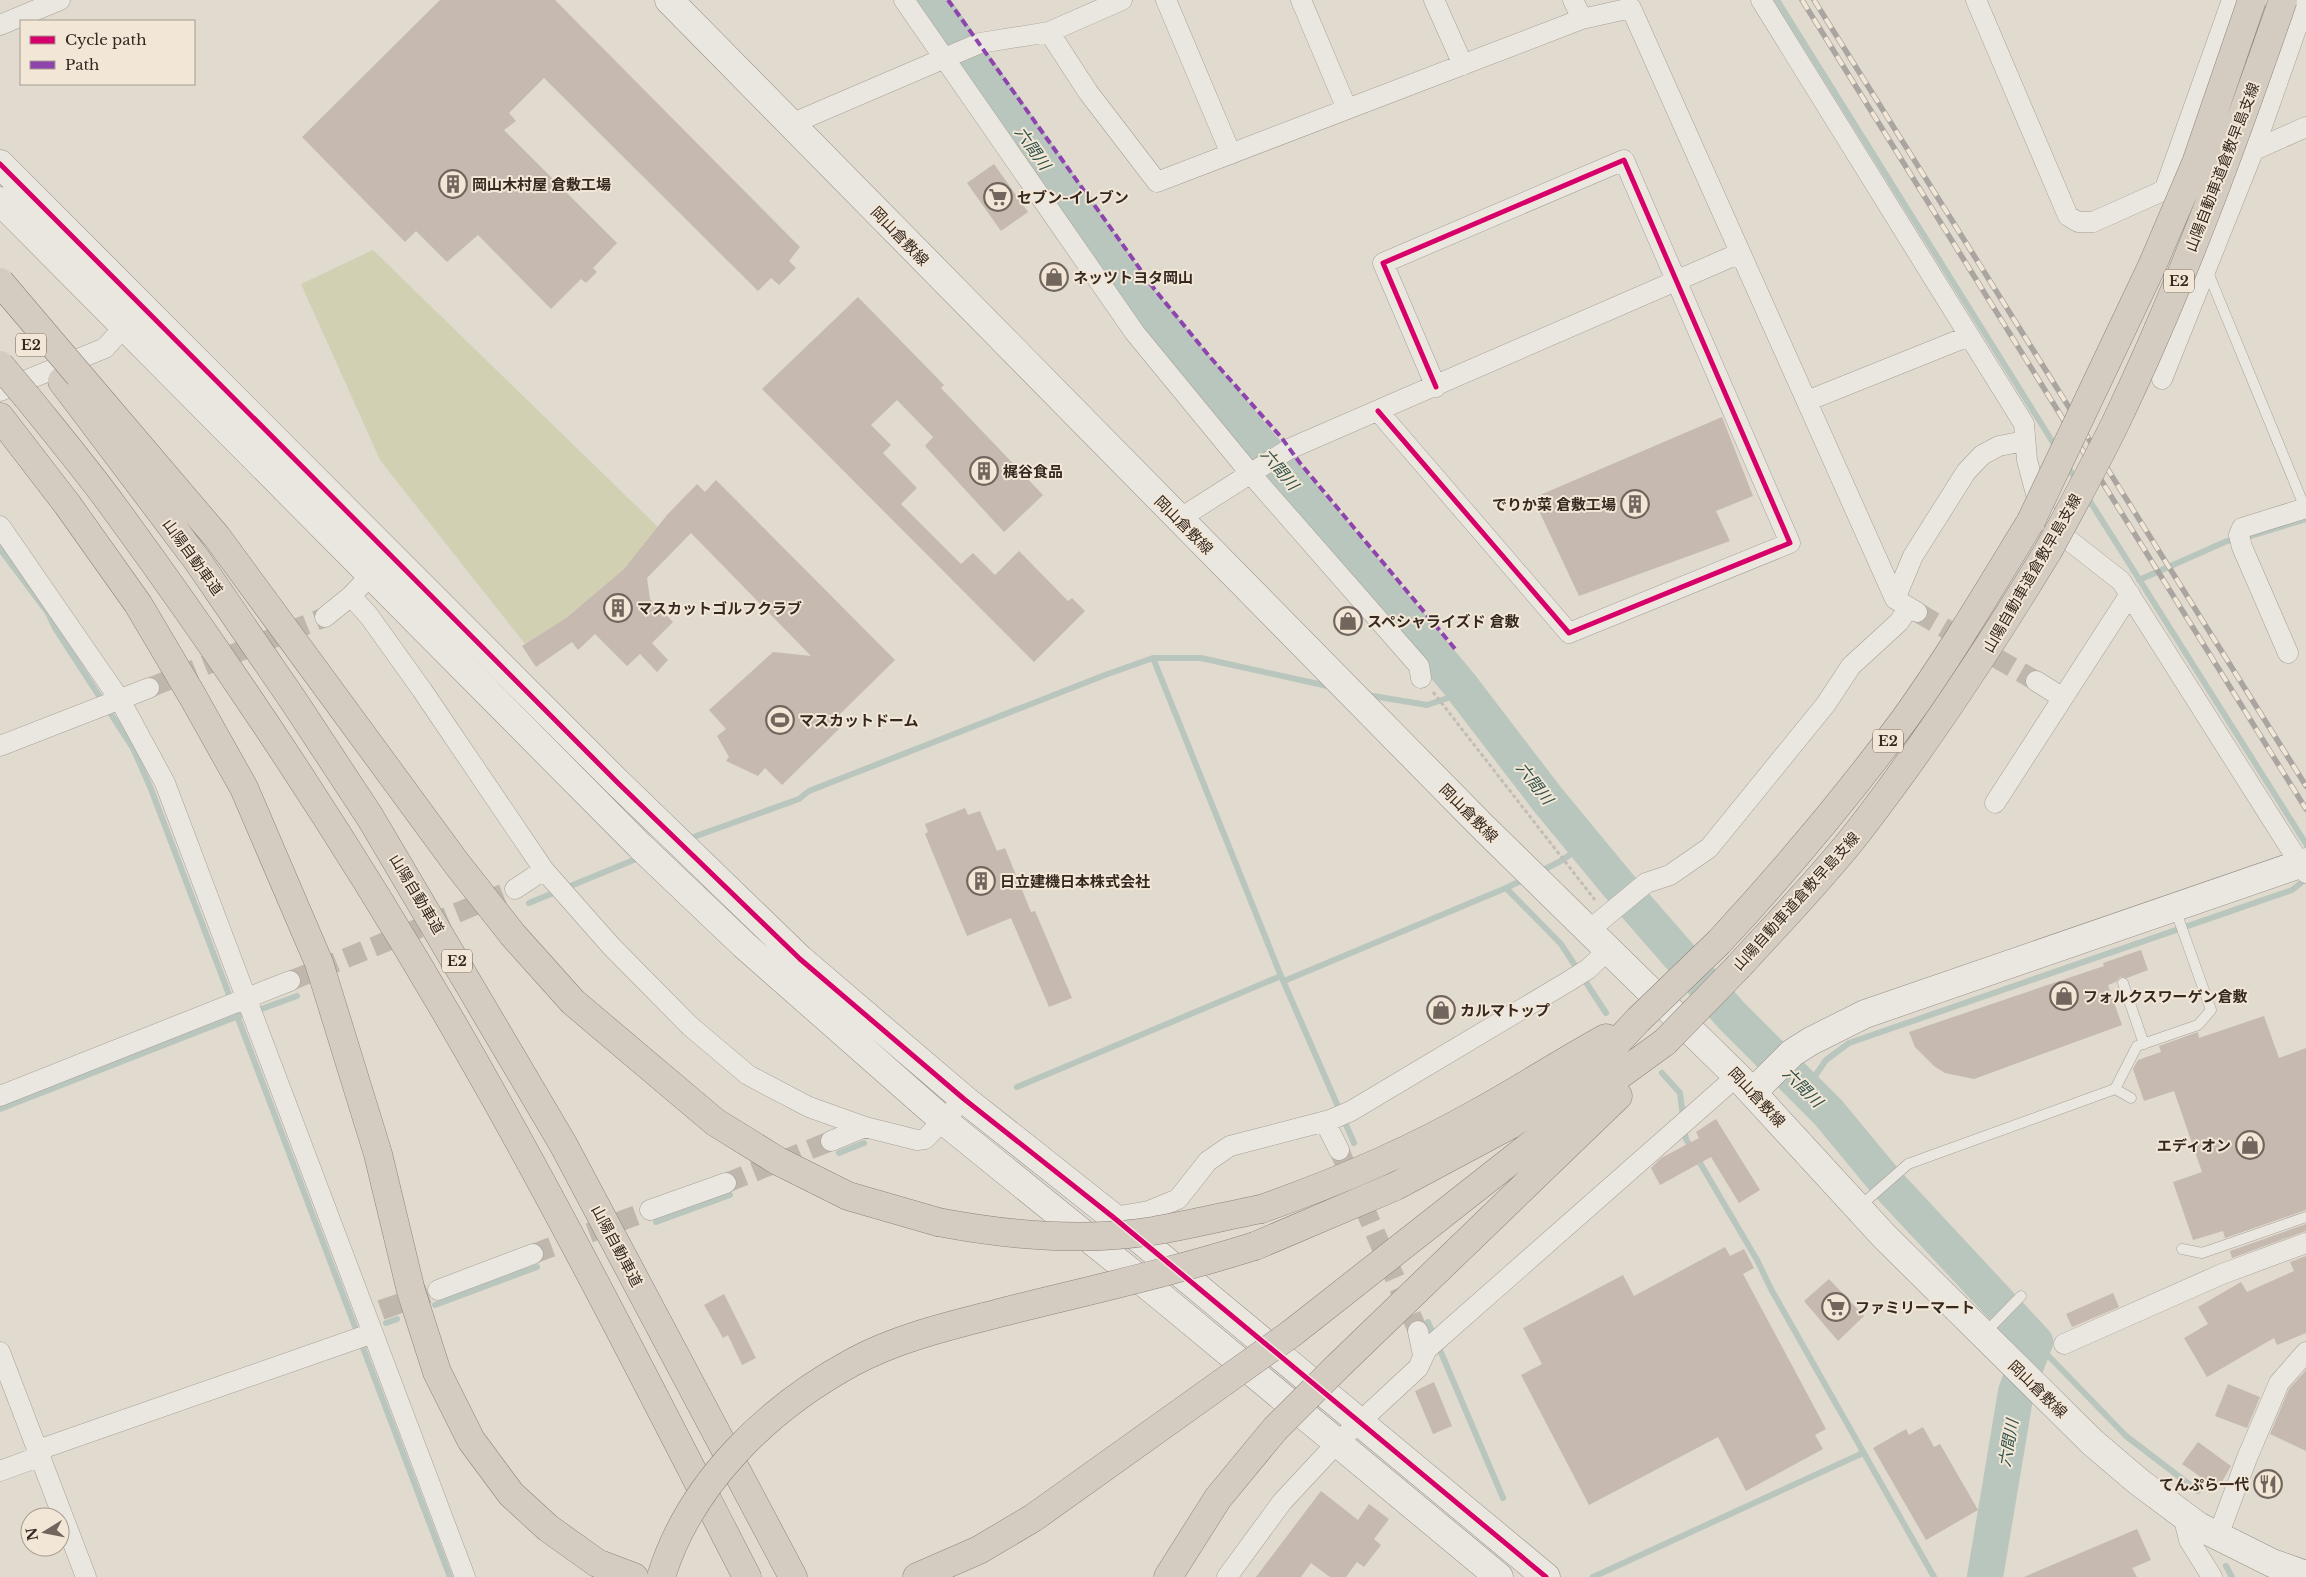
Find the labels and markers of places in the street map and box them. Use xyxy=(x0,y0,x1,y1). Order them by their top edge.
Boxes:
building icon: 岡山木村屋 倉敷工場 xyxy=(438,169,468,199)
place label: 岡山木村屋 倉敷工場 xyxy=(472,175,611,194)
supermarket icon: セブン-イレブン xyxy=(983,182,1013,212)
place label: セブン-イレブン xyxy=(1017,188,1129,207)
shop icon: ネッツトヨタ岡山 xyxy=(1039,262,1069,292)
place label: ネッツトヨタ岡山 xyxy=(1073,268,1193,287)
building icon: 梶谷食品 xyxy=(969,456,999,486)
place label: 梶谷食品 xyxy=(1003,462,1063,481)
building icon: でりか菜 倉敷工場 xyxy=(1620,489,1650,519)
place label: でりか菜 倉敷工場 xyxy=(1492,495,1616,514)
building icon: マスカットゴルフクラブ xyxy=(603,593,633,623)
place label: マスカットゴルフクラブ xyxy=(637,599,802,618)
shop icon: スペシャライズド 倉敷 xyxy=(1333,606,1363,636)
place label: スペシャライズド 倉敷 xyxy=(1367,612,1520,631)
sports icon: マスカットドーム xyxy=(765,705,795,735)
place label: マスカットドーム xyxy=(799,711,919,730)
building icon: 日立建機日本株式会社 xyxy=(966,866,996,896)
place label: 日立建機日本株式会社 xyxy=(1000,872,1150,891)
shop icon: フォルクスワーゲン倉敷 xyxy=(2049,981,2079,1011)
place label: フォルクスワーゲン倉敷 xyxy=(2083,987,2248,1006)
shop icon: カルマトップ xyxy=(1426,995,1456,1025)
place label: カルマトップ xyxy=(1460,1001,1550,1020)
shop icon: エディオン xyxy=(2235,1130,2265,1160)
place label: エディオン xyxy=(2157,1136,2231,1155)
supermarket icon: ファミリーマート xyxy=(1821,1292,1851,1322)
place label: ファミリーマート xyxy=(1855,1298,1975,1317)
restaurant icon: てんぷら一代 xyxy=(2253,1469,2283,1499)
place label: てんぷら一代 xyxy=(2159,1475,2249,1494)

